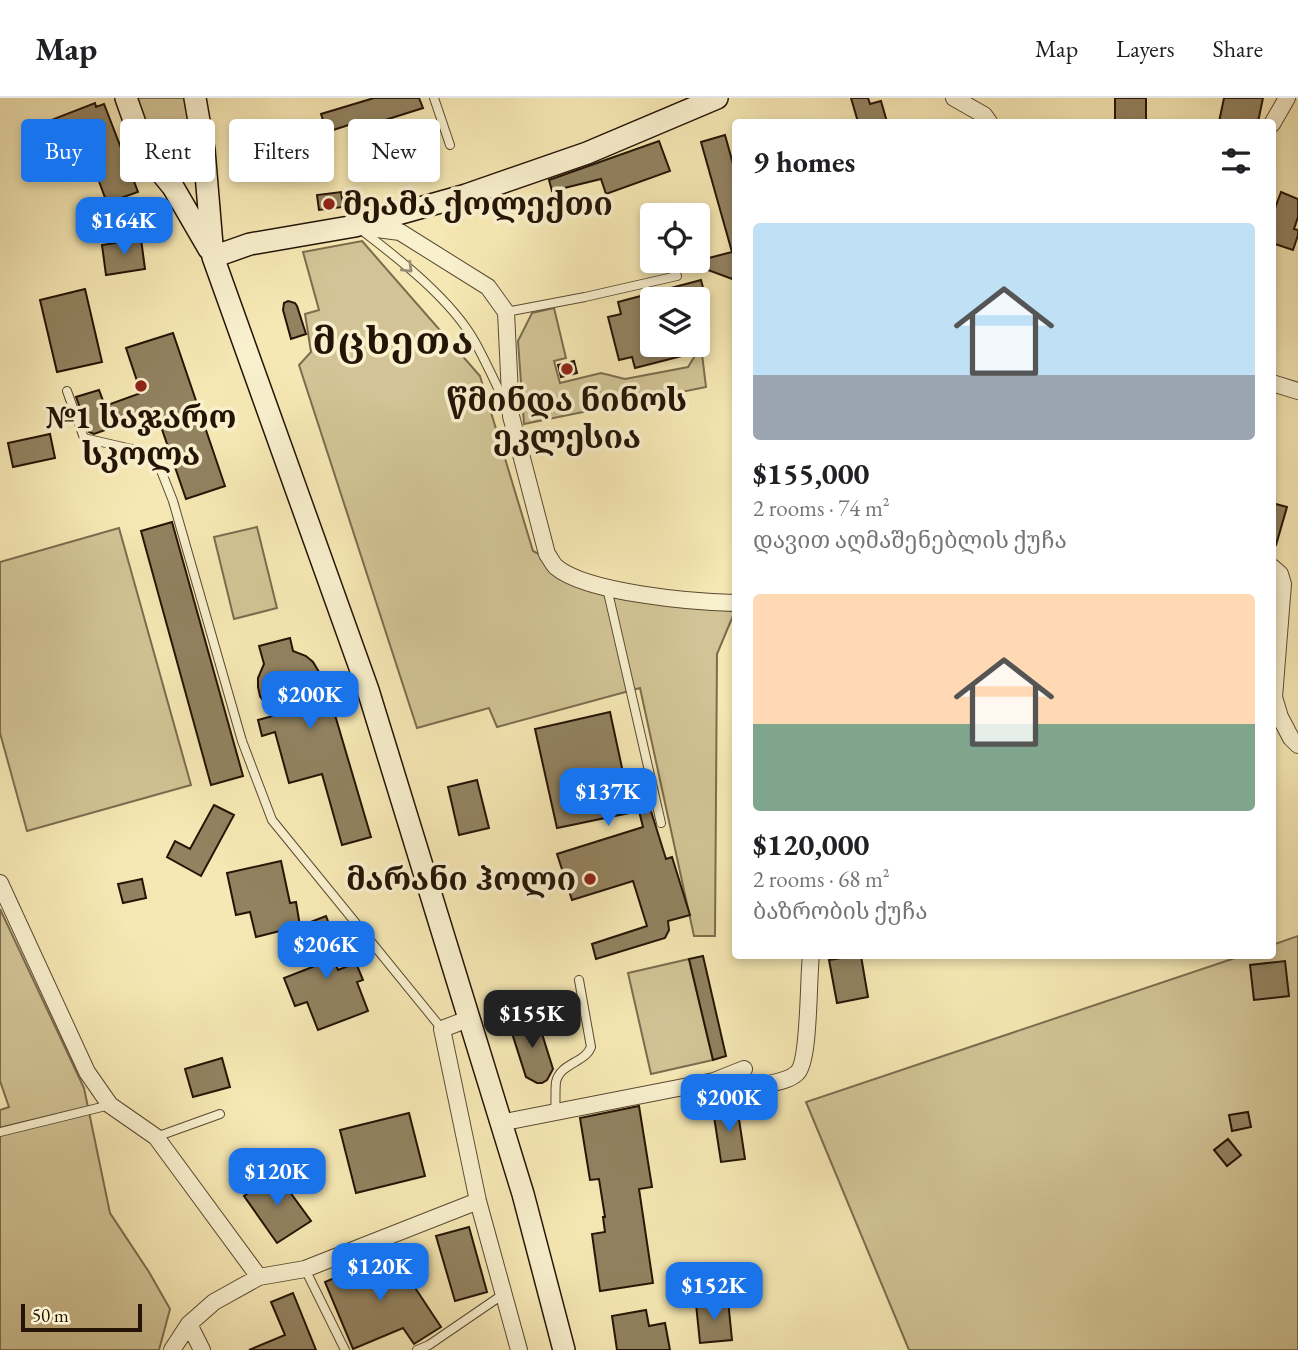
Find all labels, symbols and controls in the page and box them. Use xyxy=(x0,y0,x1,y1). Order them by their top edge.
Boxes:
text: Map xyxy=(35,27,97,70)
text: Map xyxy=(1035,33,1078,64)
text: Layers xyxy=(1116,33,1175,64)
text: Share xyxy=(1213,33,1263,64)
chip: Buy xyxy=(21,119,106,182)
chip: Rent xyxy=(120,119,215,182)
chip: Filters xyxy=(229,119,334,182)
chip: New xyxy=(348,119,440,182)
text: 9 homes xyxy=(753,142,855,181)
icon: filters xyxy=(1217,142,1255,180)
place label: მეამა ქოლექთი xyxy=(343,183,613,225)
marker: მეამა ქოლექთი xyxy=(321,196,337,212)
pin: $164K xyxy=(75,198,173,257)
map controls xyxy=(640,203,710,357)
button: locate xyxy=(640,203,710,273)
text: $164K xyxy=(92,205,156,235)
one-way arrow xyxy=(400,259,413,272)
icon: home xyxy=(941,268,1067,394)
button: layers xyxy=(640,287,710,357)
district label: მცხეთა xyxy=(313,316,475,365)
marker: წმინდა ნინოს ეკლესია xyxy=(559,361,575,377)
marker: №1 საჯარო სკოლა xyxy=(133,378,149,394)
place label: წმინდა ნინოს ეკლესია xyxy=(447,379,687,458)
place label: №1 საჯარო სკოლა xyxy=(46,396,236,475)
text: $155,000 xyxy=(753,454,869,493)
text: 2 rooms · 74 m² xyxy=(753,493,890,523)
text: დავით აღმაშენებლის ქუჩა xyxy=(753,525,1067,555)
icon: home xyxy=(941,639,1067,765)
pin: $200K xyxy=(261,672,359,731)
text: $200K xyxy=(278,679,342,709)
pin: $137K xyxy=(559,768,657,828)
text: $137K xyxy=(576,776,640,806)
text: $120,000 xyxy=(753,825,869,864)
place label: მარანი ჰოლი xyxy=(346,858,576,900)
text: 2 rooms · 68 m² xyxy=(753,864,890,894)
marker: მარანი ჰოლი xyxy=(582,871,598,887)
text: ბაზრობის ქუჩა xyxy=(753,896,928,926)
pin: $206K xyxy=(277,922,375,981)
text: $206K xyxy=(294,929,358,959)
pin: $155K xyxy=(483,990,581,1050)
text: $155K xyxy=(500,998,564,1028)
pin: $200K xyxy=(680,1074,778,1134)
text: $200K xyxy=(697,1082,761,1112)
pin: $120K xyxy=(228,1148,326,1208)
text: $120K xyxy=(245,1156,309,1186)
pin: $120K xyxy=(331,1244,429,1303)
text: $120K xyxy=(348,1251,412,1281)
pin: $152K xyxy=(665,1262,763,1322)
text: $152K xyxy=(682,1270,746,1300)
scale bar xyxy=(21,1301,142,1333)
text: 50 m xyxy=(32,1303,69,1328)

